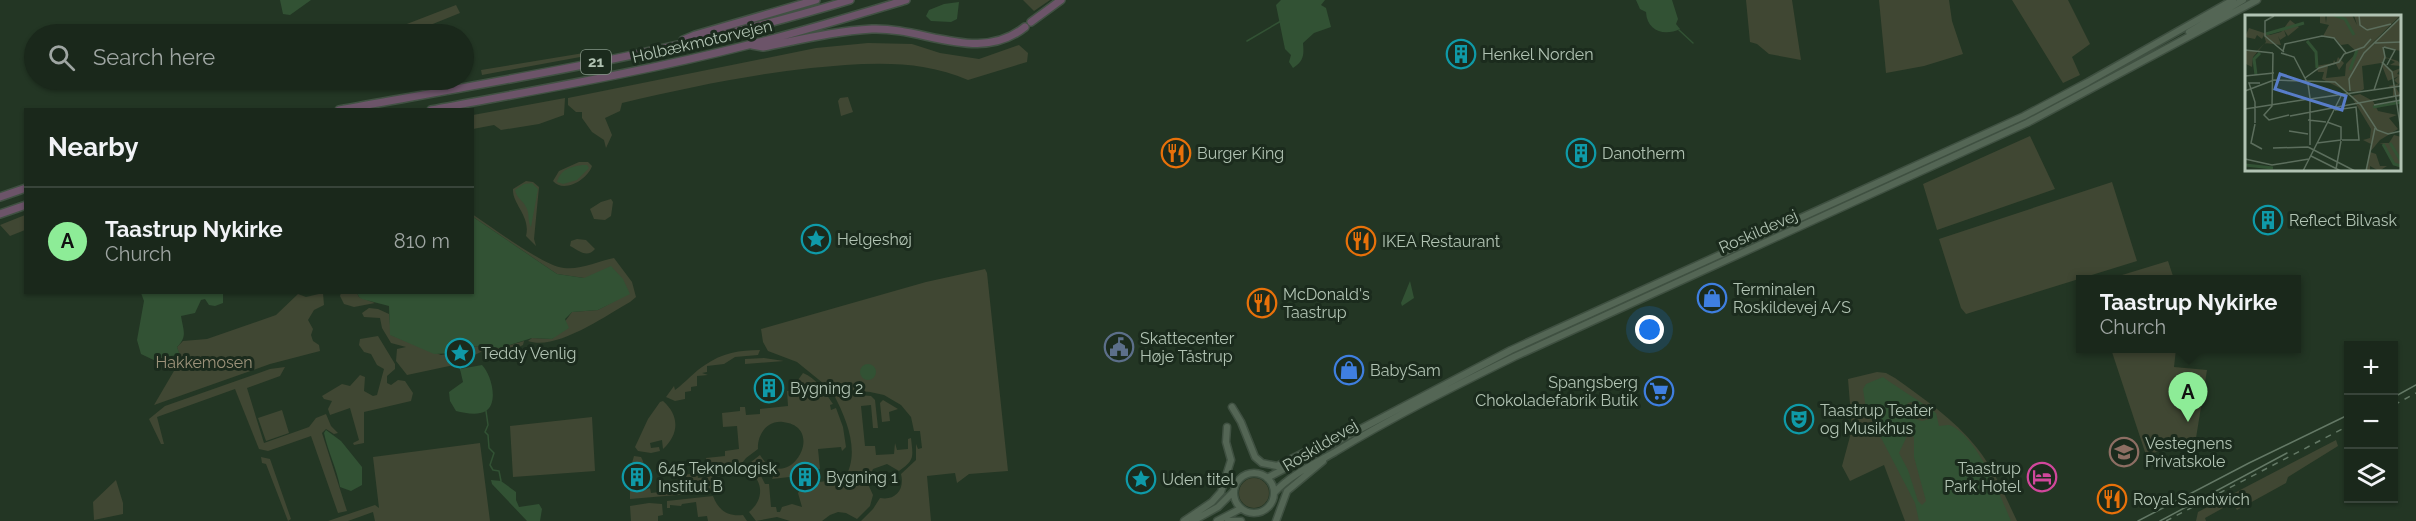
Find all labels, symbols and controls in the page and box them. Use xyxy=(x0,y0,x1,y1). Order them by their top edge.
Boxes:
inset map xyxy=(2245,15,2401,171)
street label: Holbækmotorvejen xyxy=(630,16,774,67)
search box xyxy=(24,24,474,90)
building icon: Henkel Norden xyxy=(1445,38,1477,70)
icon: search xyxy=(45,41,78,74)
text: Search here xyxy=(93,44,215,70)
place label: Henkel Norden xyxy=(1482,45,1594,64)
road number: 21 xyxy=(581,50,611,74)
text: Nearby xyxy=(48,132,138,162)
restaurant icon: Burger King xyxy=(1160,137,1192,169)
building icon: Danotherm xyxy=(1565,137,1597,169)
place label: Burger King xyxy=(1197,144,1284,163)
place label: Danotherm xyxy=(1602,144,1685,163)
building icon: Reflect Bilvask xyxy=(2252,204,2284,236)
street label: Roskildevej xyxy=(1716,206,1800,257)
place label: Reflect Bilvask xyxy=(2289,211,2397,230)
text: Taastrup Nykirke xyxy=(105,216,283,242)
place icon: Helgeshøj xyxy=(800,223,832,255)
restaurant icon: IKEA Restaurant xyxy=(1345,225,1377,257)
text: A xyxy=(61,229,74,253)
text: 810 m xyxy=(394,229,450,253)
place label: Helgeshøj xyxy=(837,230,912,249)
place label: IKEA Restaurant xyxy=(1382,232,1501,251)
text: Church xyxy=(105,242,172,266)
popup xyxy=(2076,275,2301,353)
place label: Terminalen Roskildevej A/S xyxy=(1733,280,1851,317)
shop icon: Terminalen Roskildevej A/S xyxy=(1696,282,1728,314)
place label: McDonald's Taastrup xyxy=(1283,285,1370,322)
restaurant icon: McDonald's Taastrup xyxy=(1246,287,1278,319)
text: Taastrup Nykirke xyxy=(2100,289,2277,315)
your location xyxy=(1635,315,1664,344)
text: Church xyxy=(2100,315,2166,339)
place label: Skattecenter Høje Tåstrup xyxy=(1140,329,1235,366)
public building icon: Skattecenter Høje Tåstrup xyxy=(1103,331,1135,363)
place icon: Teddy Venlig xyxy=(444,337,476,369)
map controls xyxy=(2344,341,2398,503)
button: + xyxy=(2344,341,2398,395)
place label: Teddy Venlig xyxy=(481,344,576,363)
park label: Hakkemosen xyxy=(155,353,253,372)
shop icon: BabySam xyxy=(1333,354,1365,386)
place label: BabySam xyxy=(1370,361,1441,380)
building icon: Bygning 2 xyxy=(753,372,785,404)
pin: A xyxy=(2168,372,2208,422)
place label: Spangsberg Chokoladefabrik Butik xyxy=(1475,373,1639,410)
supermarket icon: Spangsberg Chokoladefabrik Butik xyxy=(1643,375,1675,407)
place label: Bygning 2 xyxy=(790,379,863,398)
button: − xyxy=(2344,395,2398,449)
place label: Taastrup Teater og Musikhus xyxy=(1820,401,1934,438)
theatre icon: Taastrup Teater og Musikhus xyxy=(1783,403,1815,435)
street label: Roskildevej xyxy=(1279,416,1361,475)
place label: Vestegnens Privatskole xyxy=(2145,434,2232,471)
school or university icon: Vestegnens Privatskole xyxy=(2108,436,2140,468)
button: layers xyxy=(2344,449,2398,503)
place label: 645 Teknologisk Institut B xyxy=(658,459,777,496)
place label: Taastrup Park Hotel xyxy=(1944,459,2022,496)
building icon: 645 Teknologisk Institut B xyxy=(621,461,653,493)
building icon: Bygning 1 xyxy=(789,461,821,493)
hotel icon: Taastrup Park Hotel xyxy=(2026,461,2058,493)
place icon: Uden titel xyxy=(1125,463,1157,495)
place label: Bygning 1 xyxy=(826,468,898,487)
place label: Uden titel xyxy=(1162,470,1235,489)
restaurant icon: Royal Sandwich xyxy=(2096,483,2128,515)
place label: Royal Sandwich xyxy=(2133,490,2250,509)

